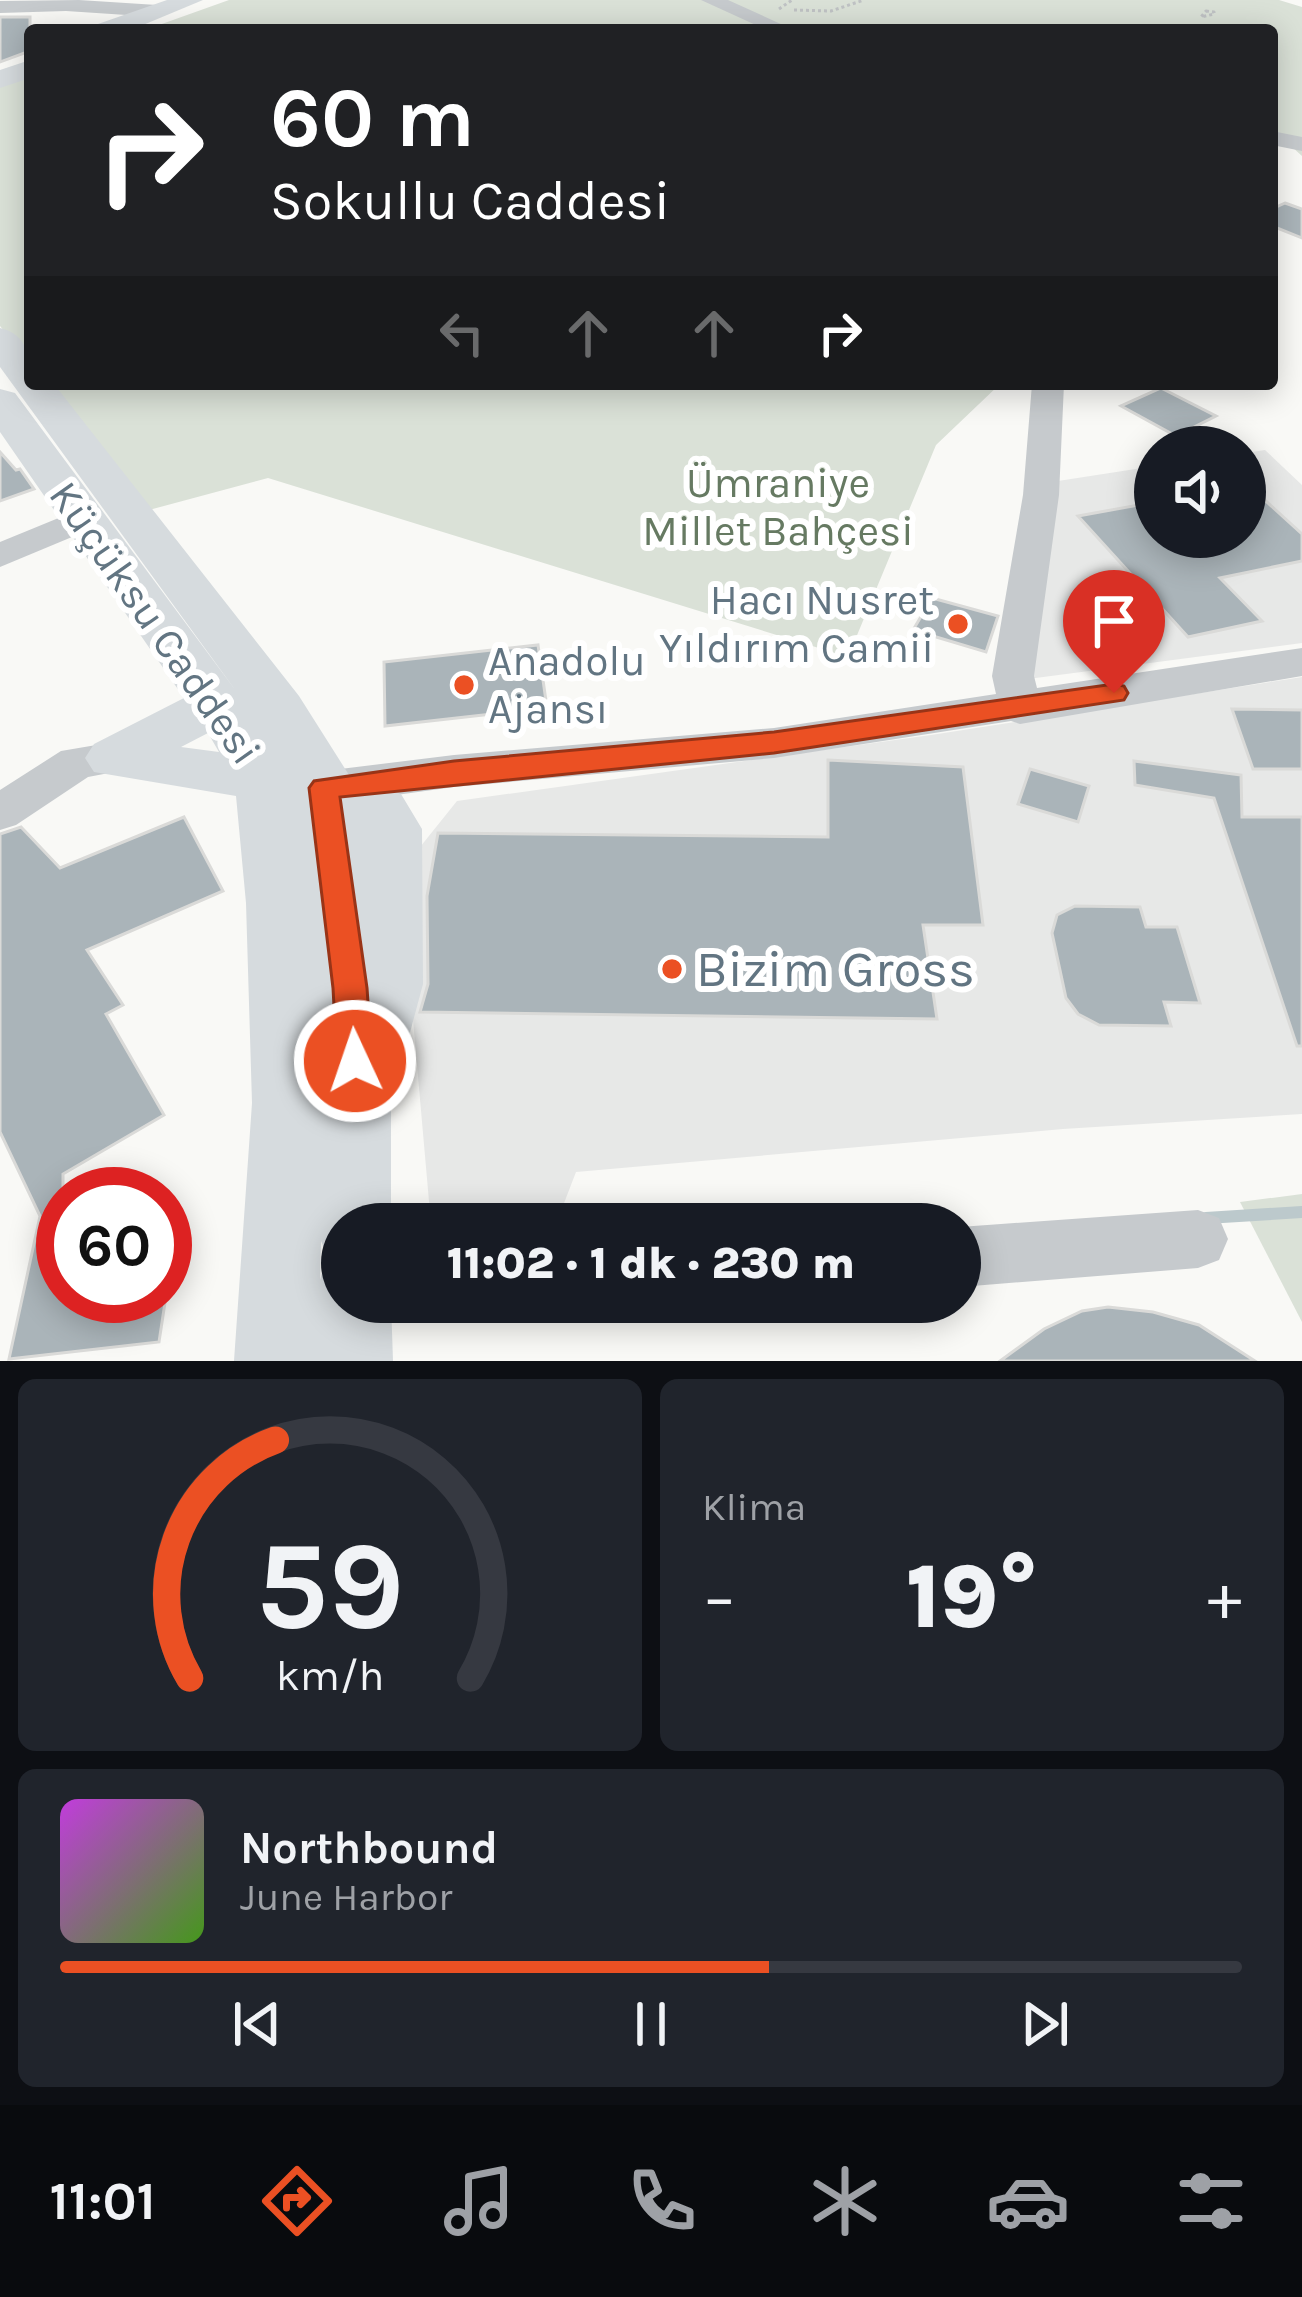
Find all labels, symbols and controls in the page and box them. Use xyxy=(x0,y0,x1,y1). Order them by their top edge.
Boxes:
text: 60 m xyxy=(270,69,475,167)
icon: right xyxy=(72,72,228,228)
text: Sokullu Caddesi xyxy=(270,169,670,233)
icon: left xyxy=(429,300,495,366)
icon: ahead xyxy=(555,300,621,366)
icon: ahead xyxy=(681,300,747,366)
icon: right xyxy=(807,300,873,366)
map controls xyxy=(1134,426,1266,558)
button: sound xyxy=(1134,426,1266,558)
park label: Ümraniye Millet Bahçesi xyxy=(642,458,914,556)
street label: Küçüksu Caddesi xyxy=(39,472,271,774)
pin xyxy=(1063,570,1165,693)
place label: Hacı Nusret Yıldırım Camii xyxy=(659,575,934,673)
icon: arrive xyxy=(1081,588,1147,654)
marker: Hacı Nusret Yıldırım Camii xyxy=(945,611,971,637)
place label: Anadolu Ajansı xyxy=(488,636,646,734)
marker: Anadolu Ajansı xyxy=(451,672,477,698)
place label: Bizim Gross xyxy=(696,939,975,999)
marker: Bizim Gross xyxy=(659,956,685,982)
position arrow xyxy=(292,998,418,1124)
speed limit sign: 60 xyxy=(36,1167,192,1323)
text: 11:02 · 1 dk · 230 m xyxy=(447,1237,855,1289)
text: Klima xyxy=(702,1484,806,1530)
text: 59 xyxy=(256,1513,404,1658)
text: 19° xyxy=(906,1544,1038,1650)
text: − xyxy=(702,1558,737,1636)
text: + xyxy=(1207,1558,1242,1636)
text: km/h xyxy=(276,1651,384,1701)
text: Northbound xyxy=(240,1822,498,1874)
text: June Harbor xyxy=(240,1874,452,1920)
icon: previous xyxy=(224,1991,290,2057)
icon: pause xyxy=(618,1991,684,2057)
icon: next xyxy=(1012,1991,1078,2057)
icon: directions xyxy=(255,2159,339,2243)
icon: music xyxy=(437,2159,521,2243)
icon: phone xyxy=(620,2159,704,2243)
icon: climate xyxy=(803,2159,887,2243)
icon: car xyxy=(986,2159,1070,2243)
icon: filters xyxy=(1169,2159,1253,2243)
text: 11:01 xyxy=(49,2169,156,2233)

